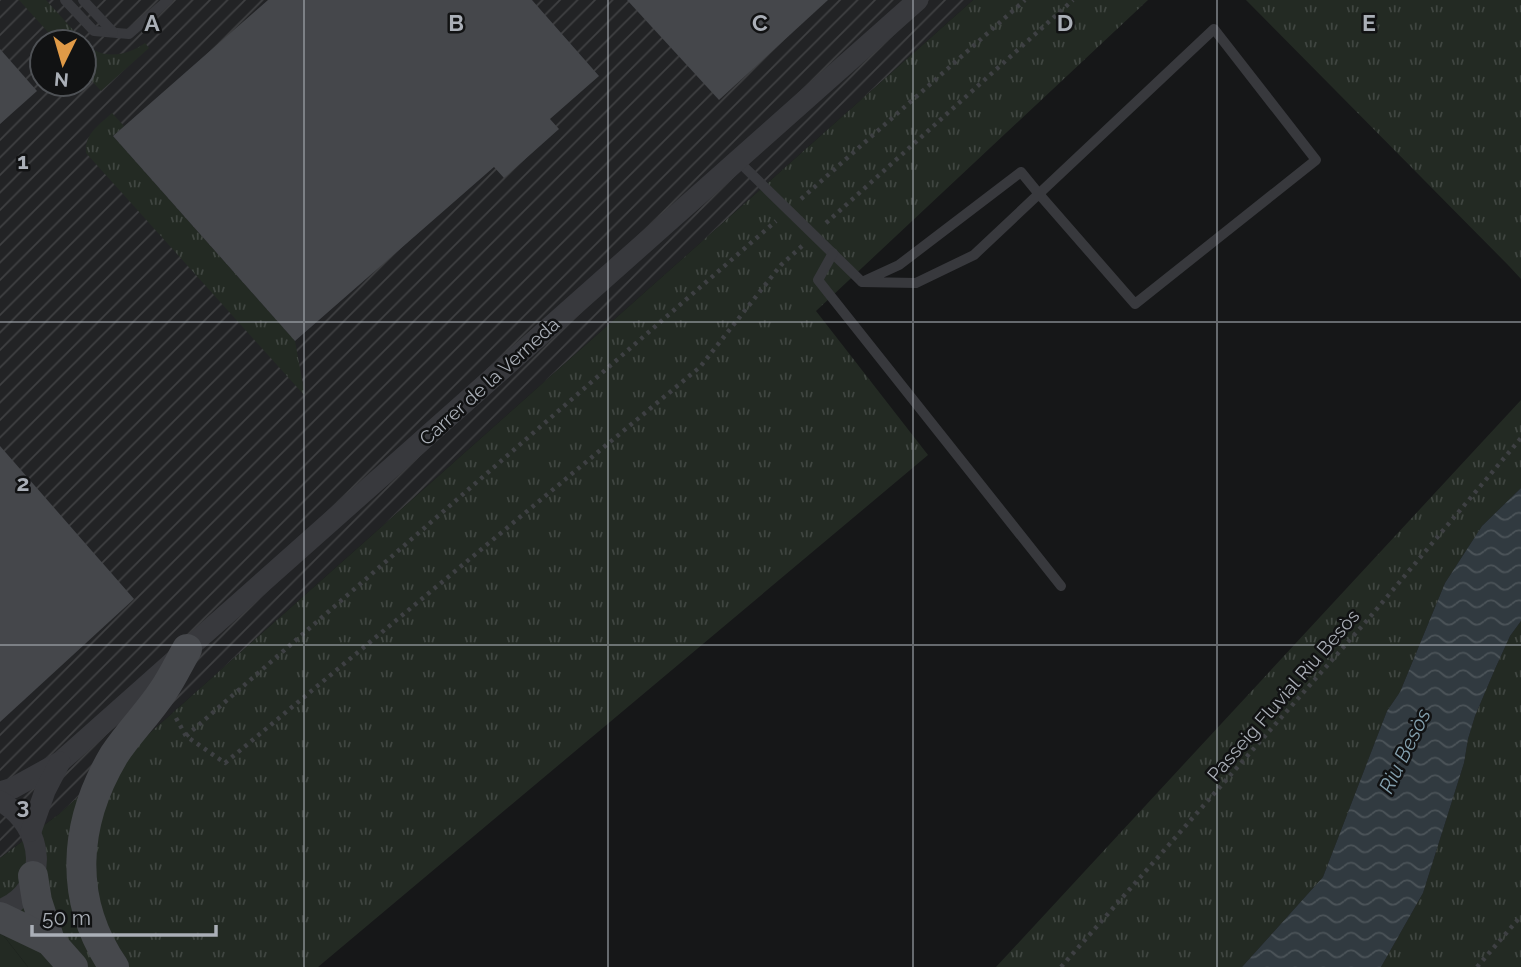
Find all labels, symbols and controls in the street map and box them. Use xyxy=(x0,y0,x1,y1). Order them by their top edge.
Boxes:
text: A xyxy=(144,9,160,36)
text: B xyxy=(448,9,464,36)
text: C xyxy=(752,9,768,36)
text: D xyxy=(1057,9,1073,36)
text: E xyxy=(1362,9,1376,36)
north arrow xyxy=(28,28,98,98)
text: N xyxy=(53,68,70,92)
text: 1 xyxy=(17,147,29,174)
street label: Carrer de la Verneda xyxy=(415,313,563,449)
text: 2 xyxy=(17,469,29,496)
street label: Passeig Fluvial Riu Besòs xyxy=(1203,605,1363,785)
water label: Riu Besòs xyxy=(1373,704,1436,797)
text: 3 xyxy=(17,792,29,819)
scale bar xyxy=(32,894,215,938)
text: 50 m xyxy=(42,905,91,930)

